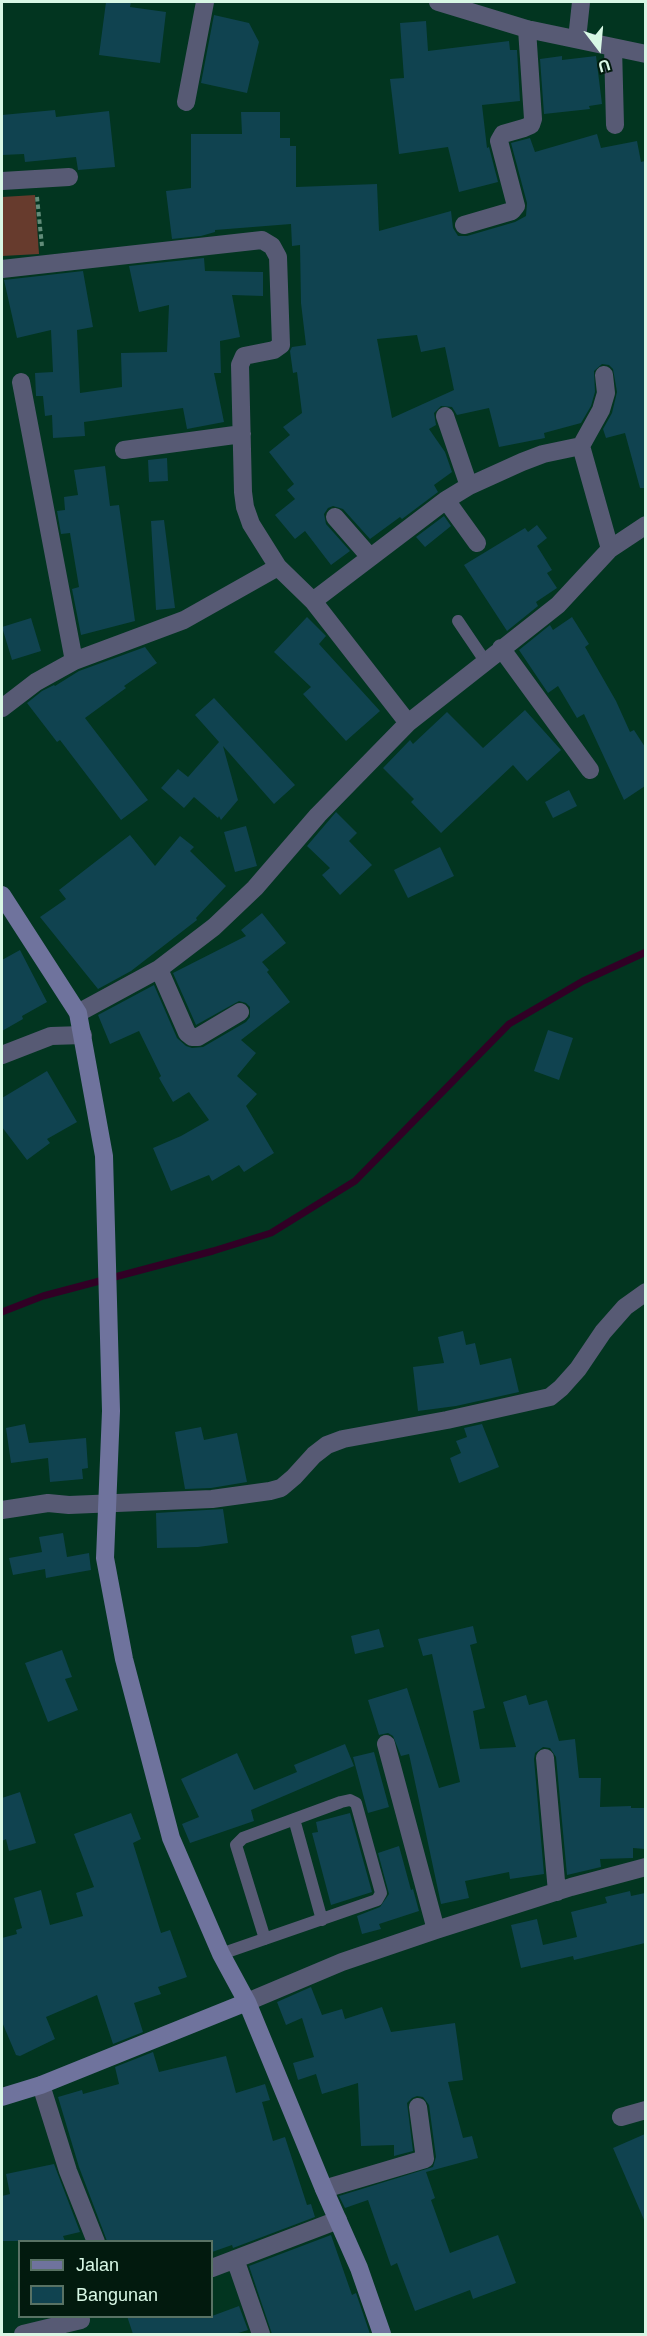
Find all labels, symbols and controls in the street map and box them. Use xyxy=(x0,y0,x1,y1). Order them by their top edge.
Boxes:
north arrow xyxy=(569,18,629,78)
text: U xyxy=(596,56,612,76)
legend xyxy=(18,2240,213,2318)
text: Jalan xyxy=(76,2255,119,2275)
text: Bangunan xyxy=(76,2285,158,2305)

